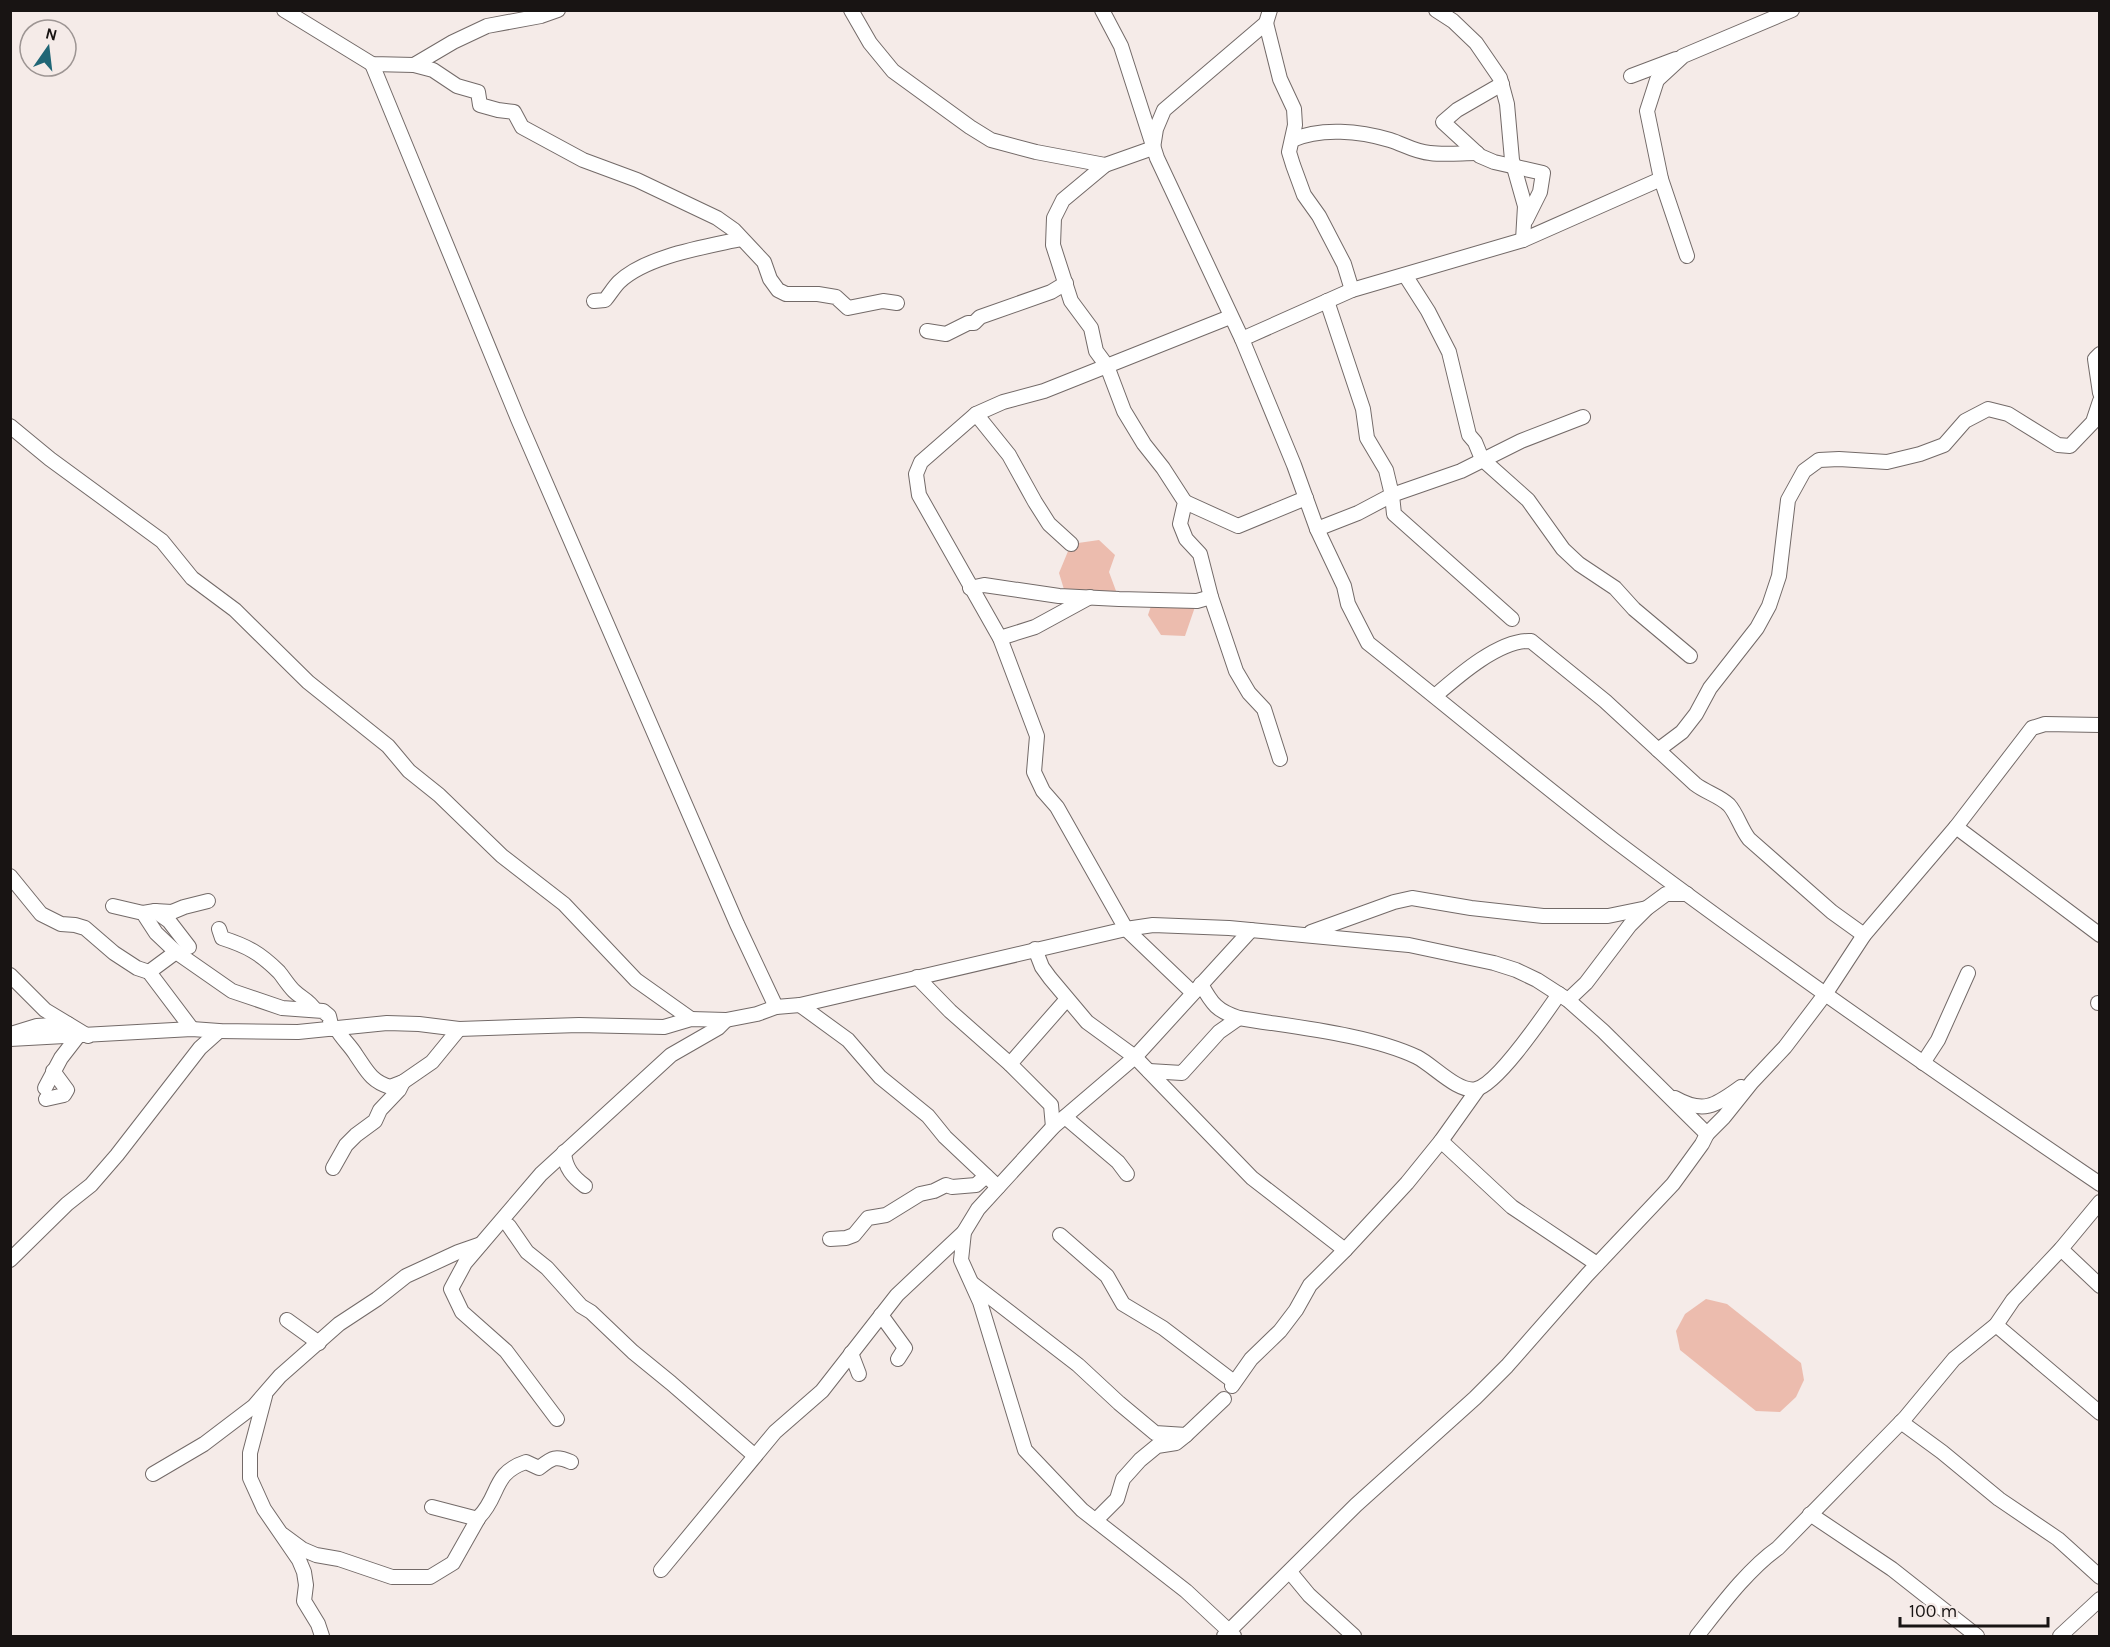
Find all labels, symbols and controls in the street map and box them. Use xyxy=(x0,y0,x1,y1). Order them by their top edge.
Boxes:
north arrow xyxy=(18,18,78,78)
text: N xyxy=(44,23,59,45)
scale bar xyxy=(1900,1590,2048,1628)
text: 100 m xyxy=(1909,1600,1957,1622)

